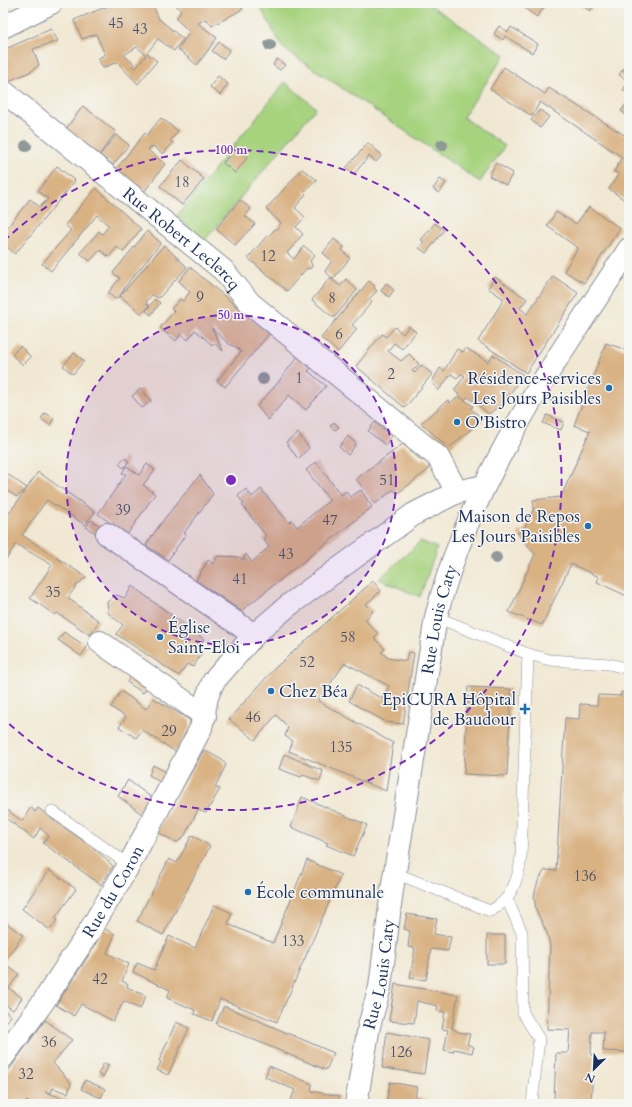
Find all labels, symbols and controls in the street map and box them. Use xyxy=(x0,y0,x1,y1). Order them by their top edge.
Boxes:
house number: 45 xyxy=(108,13,124,33)
house number: 43 xyxy=(132,19,148,39)
text: 100 m xyxy=(215,142,248,158)
house number: 18 xyxy=(174,172,190,192)
street label: Rue Robert Leclercq xyxy=(118,182,246,296)
house number: 12 xyxy=(260,246,276,266)
house number: 9 xyxy=(196,287,204,307)
house number: 8 xyxy=(328,288,336,308)
text: 50 m xyxy=(218,307,245,323)
house number: 6 xyxy=(335,324,343,344)
house number: 2 xyxy=(387,364,395,384)
place label: Résidence-services Les Jours Paisibles xyxy=(467,367,601,410)
house number: 1 xyxy=(295,368,303,388)
marker: Résidence-services Les Jours Paisibles xyxy=(604,383,614,393)
place label: O'Bistro xyxy=(465,411,526,434)
marker: O'Bistro xyxy=(452,417,462,427)
house number: 51 xyxy=(379,470,395,490)
centre of rings xyxy=(224,473,238,487)
house number: 39 xyxy=(115,500,131,520)
place label: Maison de Repos Les Jours Paisibles xyxy=(452,505,580,548)
house number: 47 xyxy=(322,510,338,530)
marker: Maison de Repos Les Jours Paisibles xyxy=(583,521,593,531)
house number: 43 xyxy=(278,544,294,564)
street label: Rue Louis Caty xyxy=(416,562,463,676)
house number: 41 xyxy=(232,569,248,589)
house number: 35 xyxy=(45,582,61,602)
place label: Église Saint-Eloi xyxy=(168,616,240,659)
house number: 58 xyxy=(340,627,356,647)
marker: Église Saint-Eloi xyxy=(155,632,165,642)
house number: 52 xyxy=(299,652,315,672)
place label: Chez Béa xyxy=(279,680,348,703)
marker: Chez Béa xyxy=(266,686,276,696)
place label: EpiCURA Hôpital de Baudour xyxy=(382,688,517,731)
marker: EpiCURA Hôpital de Baudour xyxy=(519,703,531,715)
house number: 46 xyxy=(245,707,261,727)
house number: 29 xyxy=(161,721,177,741)
house number: 135 xyxy=(329,737,353,757)
street label: Rue du Coron xyxy=(77,841,150,942)
house number: 136 xyxy=(573,866,597,886)
place label: École communale xyxy=(256,881,384,904)
marker: École communale xyxy=(243,887,253,897)
street label: Rue Louis Caty xyxy=(358,918,400,1032)
house number: 133 xyxy=(281,931,305,951)
house number: 42 xyxy=(92,969,108,989)
house number: 36 xyxy=(41,1032,57,1052)
house number: 126 xyxy=(389,1042,413,1062)
north arrow xyxy=(574,1049,614,1089)
house number: 32 xyxy=(18,1064,34,1084)
text: N xyxy=(582,1069,598,1086)

